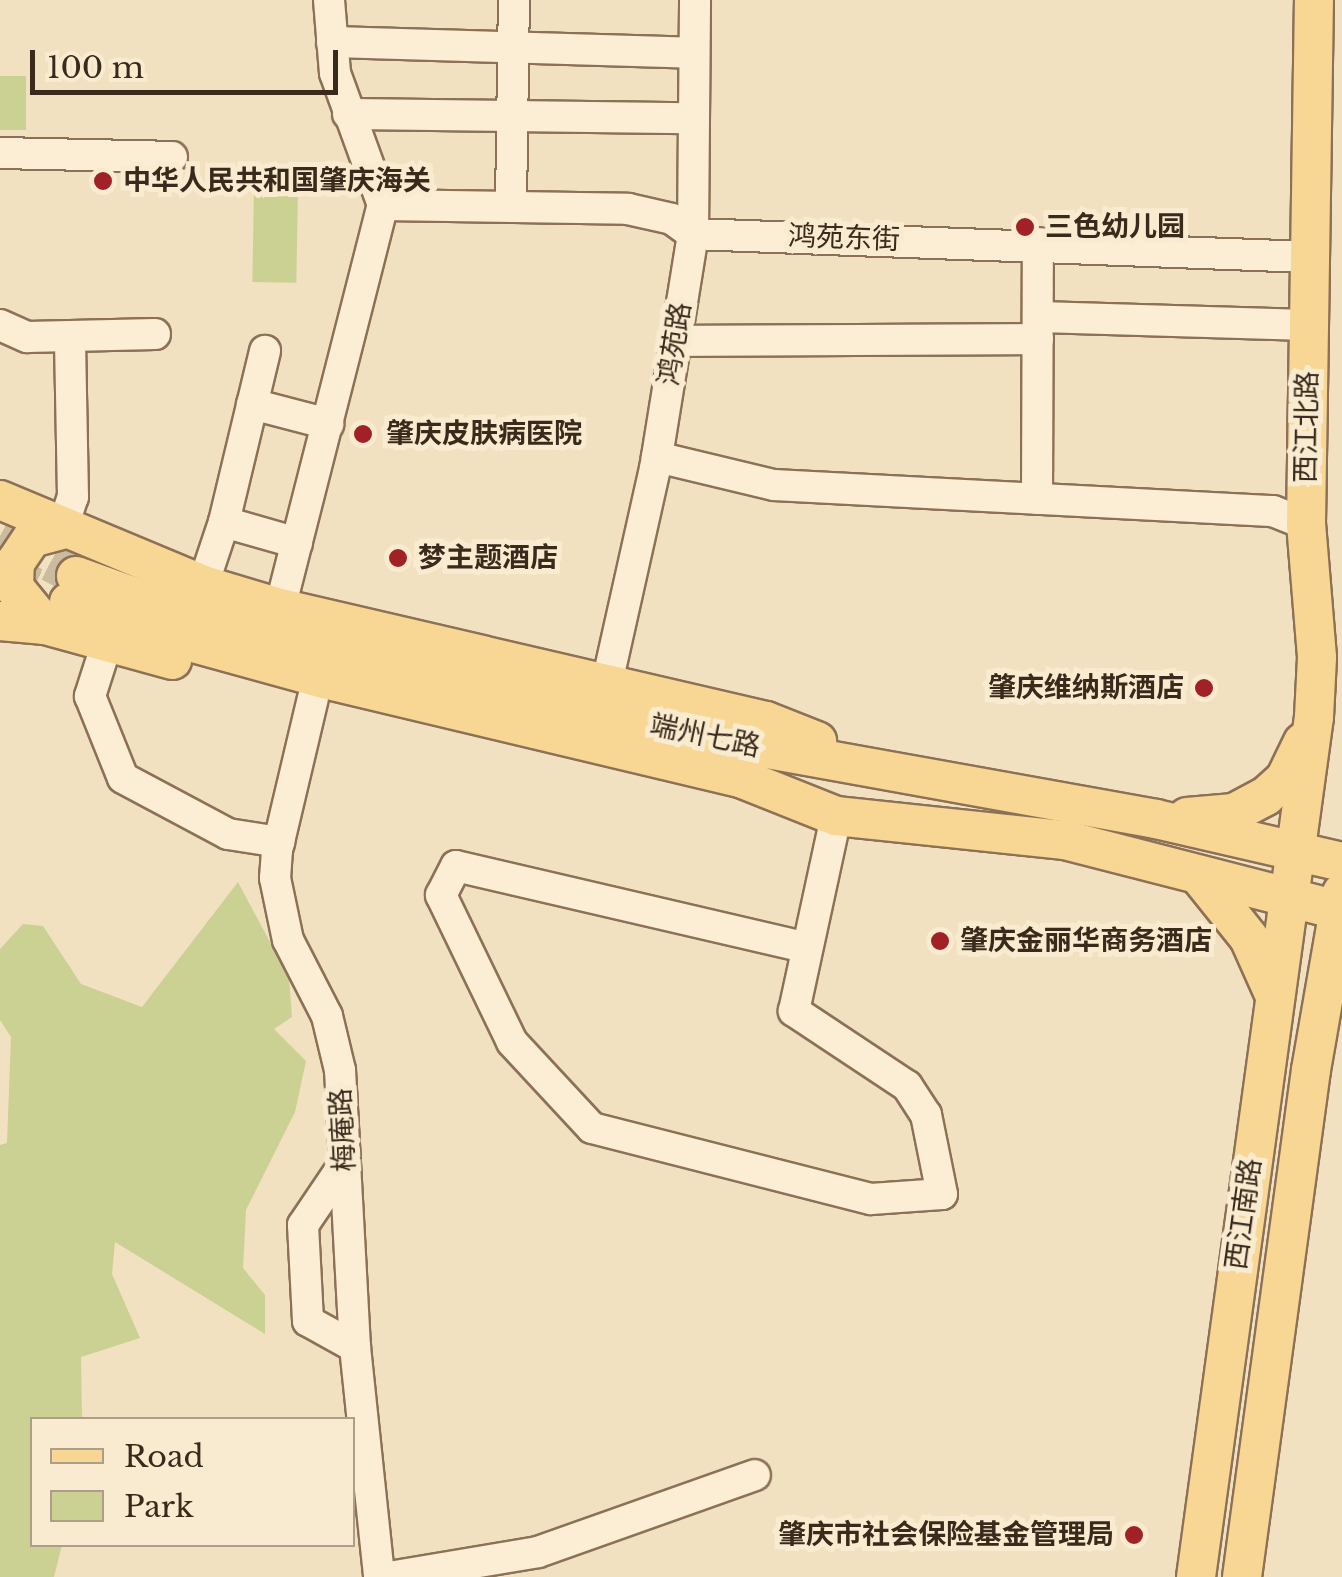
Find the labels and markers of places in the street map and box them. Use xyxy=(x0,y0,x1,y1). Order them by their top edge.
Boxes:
place label: 中华人民共和国肇庆海关 xyxy=(123,164,431,198)
marker: 中华人民共和国肇庆海关 xyxy=(92,170,114,192)
place label: 三色幼儿园 xyxy=(1045,210,1185,244)
marker: 三色幼儿园 xyxy=(1014,216,1036,238)
place label: 肇庆皮肤病医院 xyxy=(386,417,582,451)
marker: 肇庆皮肤病医院 xyxy=(350,421,376,447)
place label: 梦主题酒店 xyxy=(418,541,558,575)
marker: 梦主题酒店 xyxy=(387,547,409,569)
place label: 肇庆维纳斯酒店 xyxy=(988,671,1184,705)
marker: 肇庆维纳斯酒店 xyxy=(1193,677,1215,699)
place label: 肇庆金丽华商务酒店 xyxy=(960,924,1212,958)
marker: 肇庆金丽华商务酒店 xyxy=(929,930,951,952)
place label: 肇庆市社会保险基金管理局 xyxy=(778,1518,1114,1552)
marker: 肇庆市社会保险基金管理局 xyxy=(1123,1524,1145,1546)

